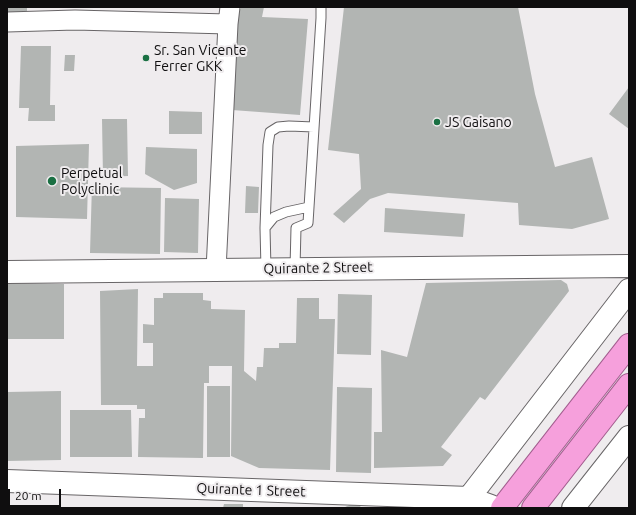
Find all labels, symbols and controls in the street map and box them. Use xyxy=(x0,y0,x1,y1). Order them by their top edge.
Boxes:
place label: Sr. San Vicente Ferrer GKK xyxy=(154,42,247,74)
marker: Sr. San Vicente Ferrer GKK xyxy=(141,53,151,63)
place label: JS Gaisano xyxy=(445,114,512,130)
marker: JS Gaisano xyxy=(432,117,442,127)
place label: Perpetual Polyclinic xyxy=(61,165,122,198)
marker: Perpetual Polyclinic xyxy=(46,175,58,187)
street label: Quirante 2 Street xyxy=(263,259,373,277)
street label: Quirante 1 Street xyxy=(196,480,306,500)
scale bar xyxy=(10,481,63,507)
text: 20 m xyxy=(15,489,42,502)

